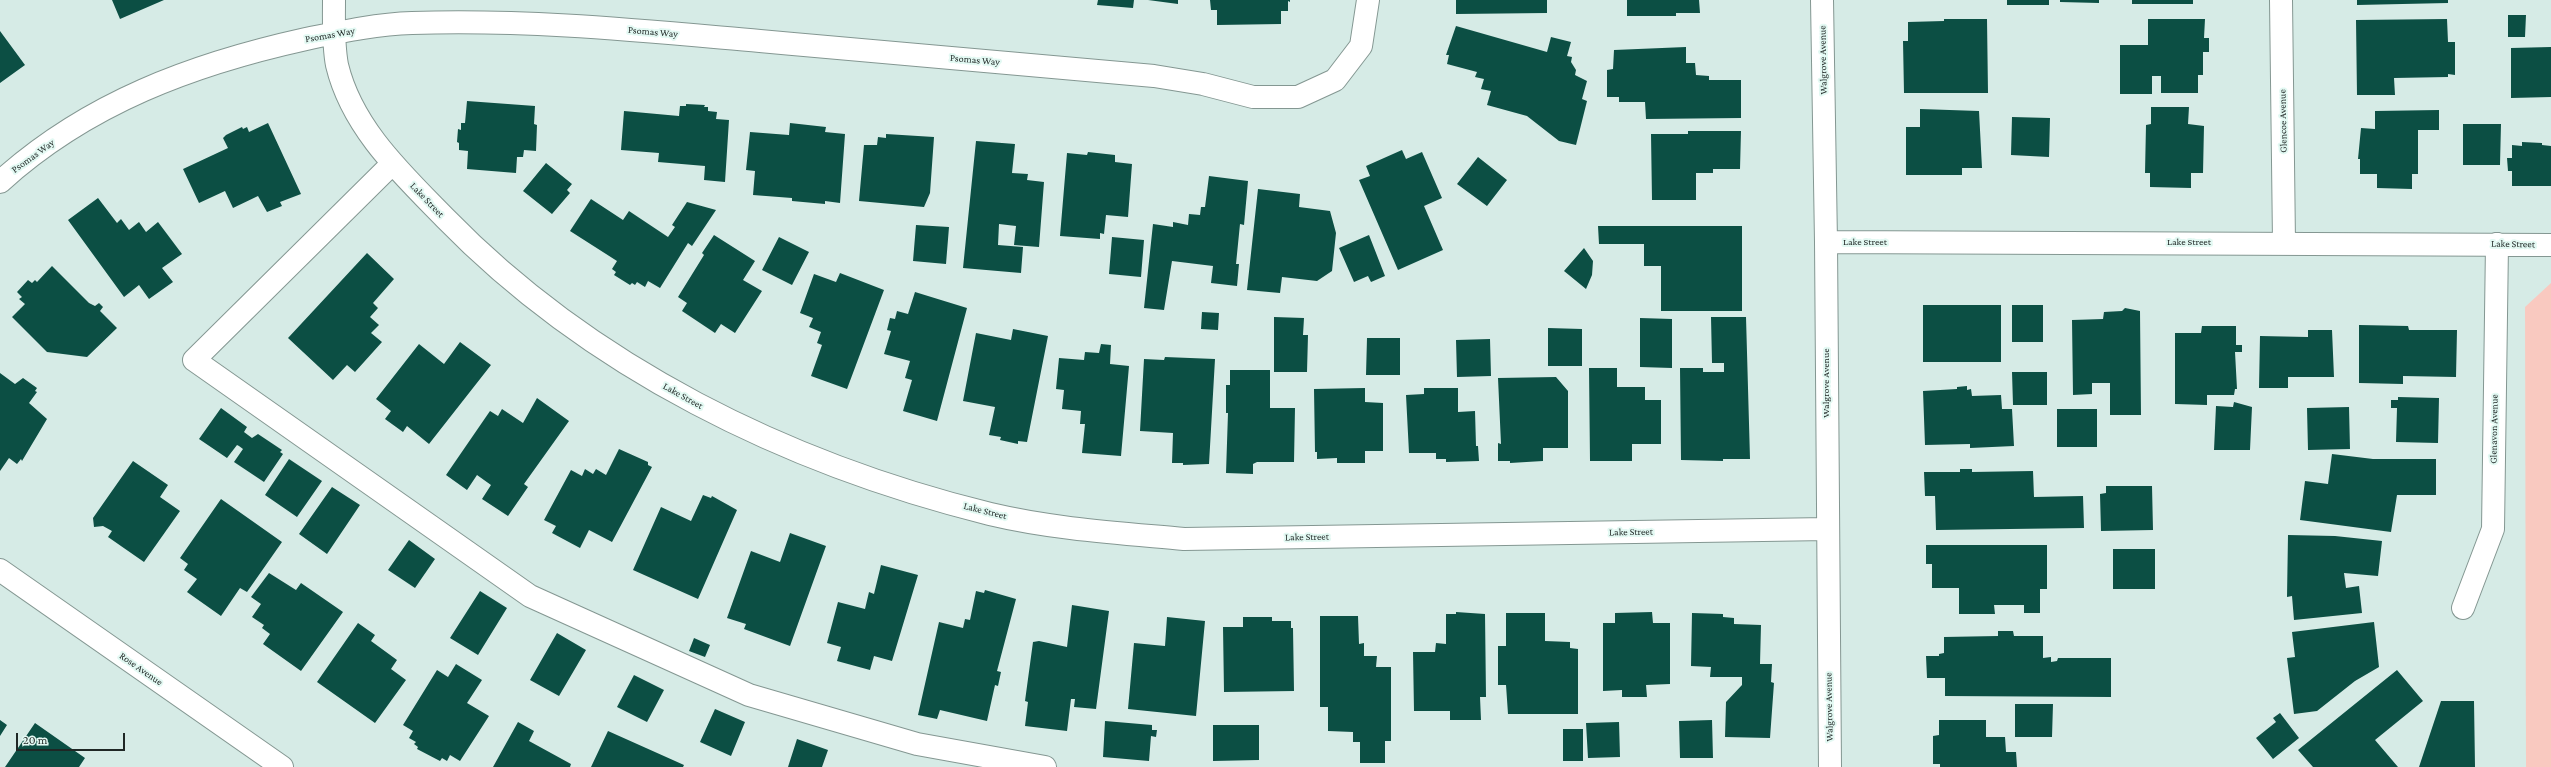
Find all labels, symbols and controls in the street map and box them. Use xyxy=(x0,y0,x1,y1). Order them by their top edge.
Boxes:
street label: Psomas Way xyxy=(627,24,679,40)
street label: Psomas Way xyxy=(304,25,356,45)
street label: Walgrove Avenue xyxy=(1816,25,1830,95)
street label: Psomas Way xyxy=(949,52,1001,68)
street label: Glencoe Avenue xyxy=(2276,89,2290,153)
street label: Psomas Way xyxy=(9,136,57,176)
street label: Lake Street xyxy=(407,180,447,220)
street label: Lake Street xyxy=(1843,236,1887,248)
street label: Lake Street xyxy=(2167,236,2211,248)
street label: Lake Street xyxy=(2491,238,2535,250)
street label: Walgrove Avenue xyxy=(1820,348,1832,418)
street label: Lake Street xyxy=(661,380,705,412)
street label: Glenavon Avenue xyxy=(2487,394,2501,464)
street label: Lake Street xyxy=(962,500,1008,522)
street label: Lake Street xyxy=(1609,526,1653,538)
street label: Lake Street xyxy=(1285,531,1329,543)
street label: Rose Avenue xyxy=(117,650,165,688)
street label: Walgrove Avenue xyxy=(1822,672,1836,742)
scale bar xyxy=(18,725,127,751)
text: 20 m xyxy=(23,733,47,747)

